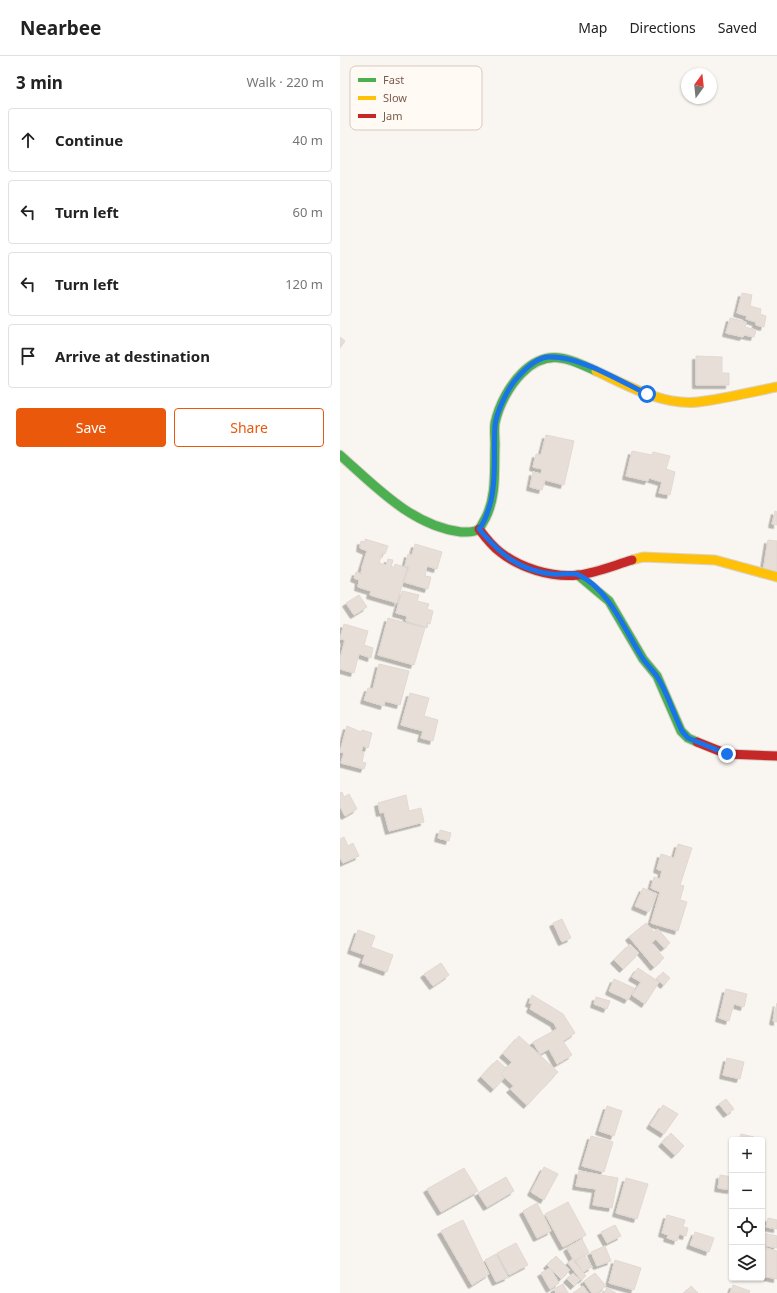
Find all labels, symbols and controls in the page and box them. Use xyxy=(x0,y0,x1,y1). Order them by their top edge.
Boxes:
text: Nearbee xyxy=(20,15,101,41)
text: Map xyxy=(578,18,607,37)
text: Directions xyxy=(629,18,696,37)
text: Saved xyxy=(718,18,757,37)
legend xyxy=(350,66,482,130)
north arrow xyxy=(681,68,717,104)
text: 3 min xyxy=(16,71,63,94)
text: Fast xyxy=(383,72,404,87)
text: Walk · 220 m xyxy=(246,73,324,91)
text: Slow xyxy=(383,90,407,105)
text: Jam xyxy=(382,108,402,123)
icon: ahead xyxy=(17,129,39,151)
text: Continue xyxy=(55,130,123,150)
text: 40 m xyxy=(293,131,323,149)
icon: left xyxy=(17,201,39,223)
text: Turn left xyxy=(55,202,119,222)
text: 60 m xyxy=(293,203,323,221)
icon: left xyxy=(17,273,39,295)
text: Turn left xyxy=(55,274,119,294)
text: 120 m xyxy=(285,275,323,293)
icon: arrive xyxy=(17,345,39,367)
text: Arrive at destination xyxy=(55,346,210,366)
route start xyxy=(638,385,656,403)
button: Save xyxy=(16,408,166,447)
button: Share xyxy=(174,408,324,447)
route end xyxy=(718,745,736,763)
map controls xyxy=(729,1137,765,1281)
button: + xyxy=(729,1137,765,1173)
button: − xyxy=(729,1173,765,1209)
button: locate xyxy=(729,1209,765,1245)
button: layers xyxy=(729,1245,765,1281)

